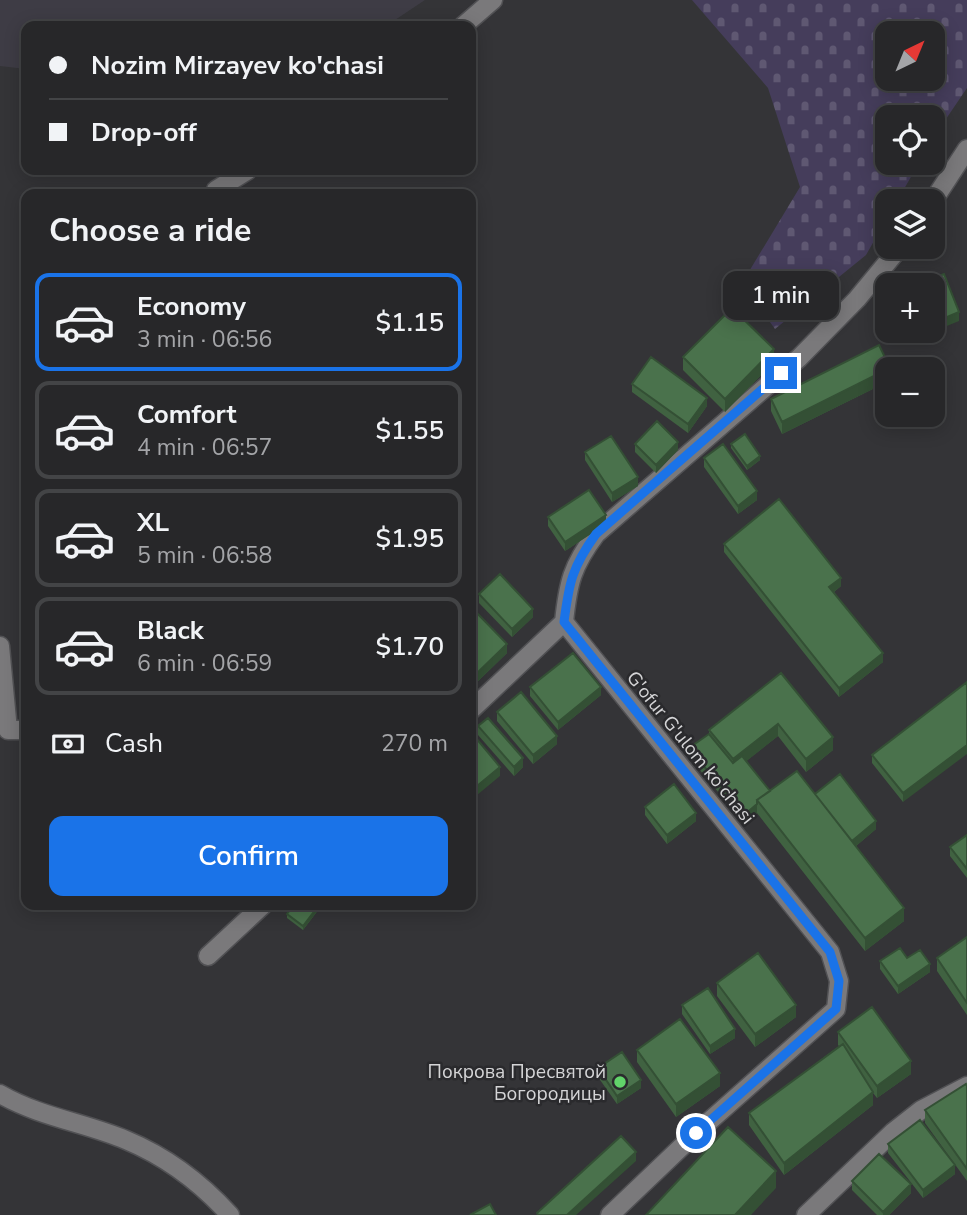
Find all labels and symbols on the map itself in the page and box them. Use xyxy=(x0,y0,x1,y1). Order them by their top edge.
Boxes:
north arrow xyxy=(875,21,945,91)
callout: 1 min xyxy=(723,272,839,320)
route end xyxy=(765,357,797,389)
street label: G'ofur G'ulom ko'chasi xyxy=(620,666,760,830)
place label: Покрова Пресвятой Богородицы xyxy=(428,1059,606,1107)
marker: Покрова Пресвятой Богородицы xyxy=(612,1074,628,1090)
route start xyxy=(680,1117,712,1149)

